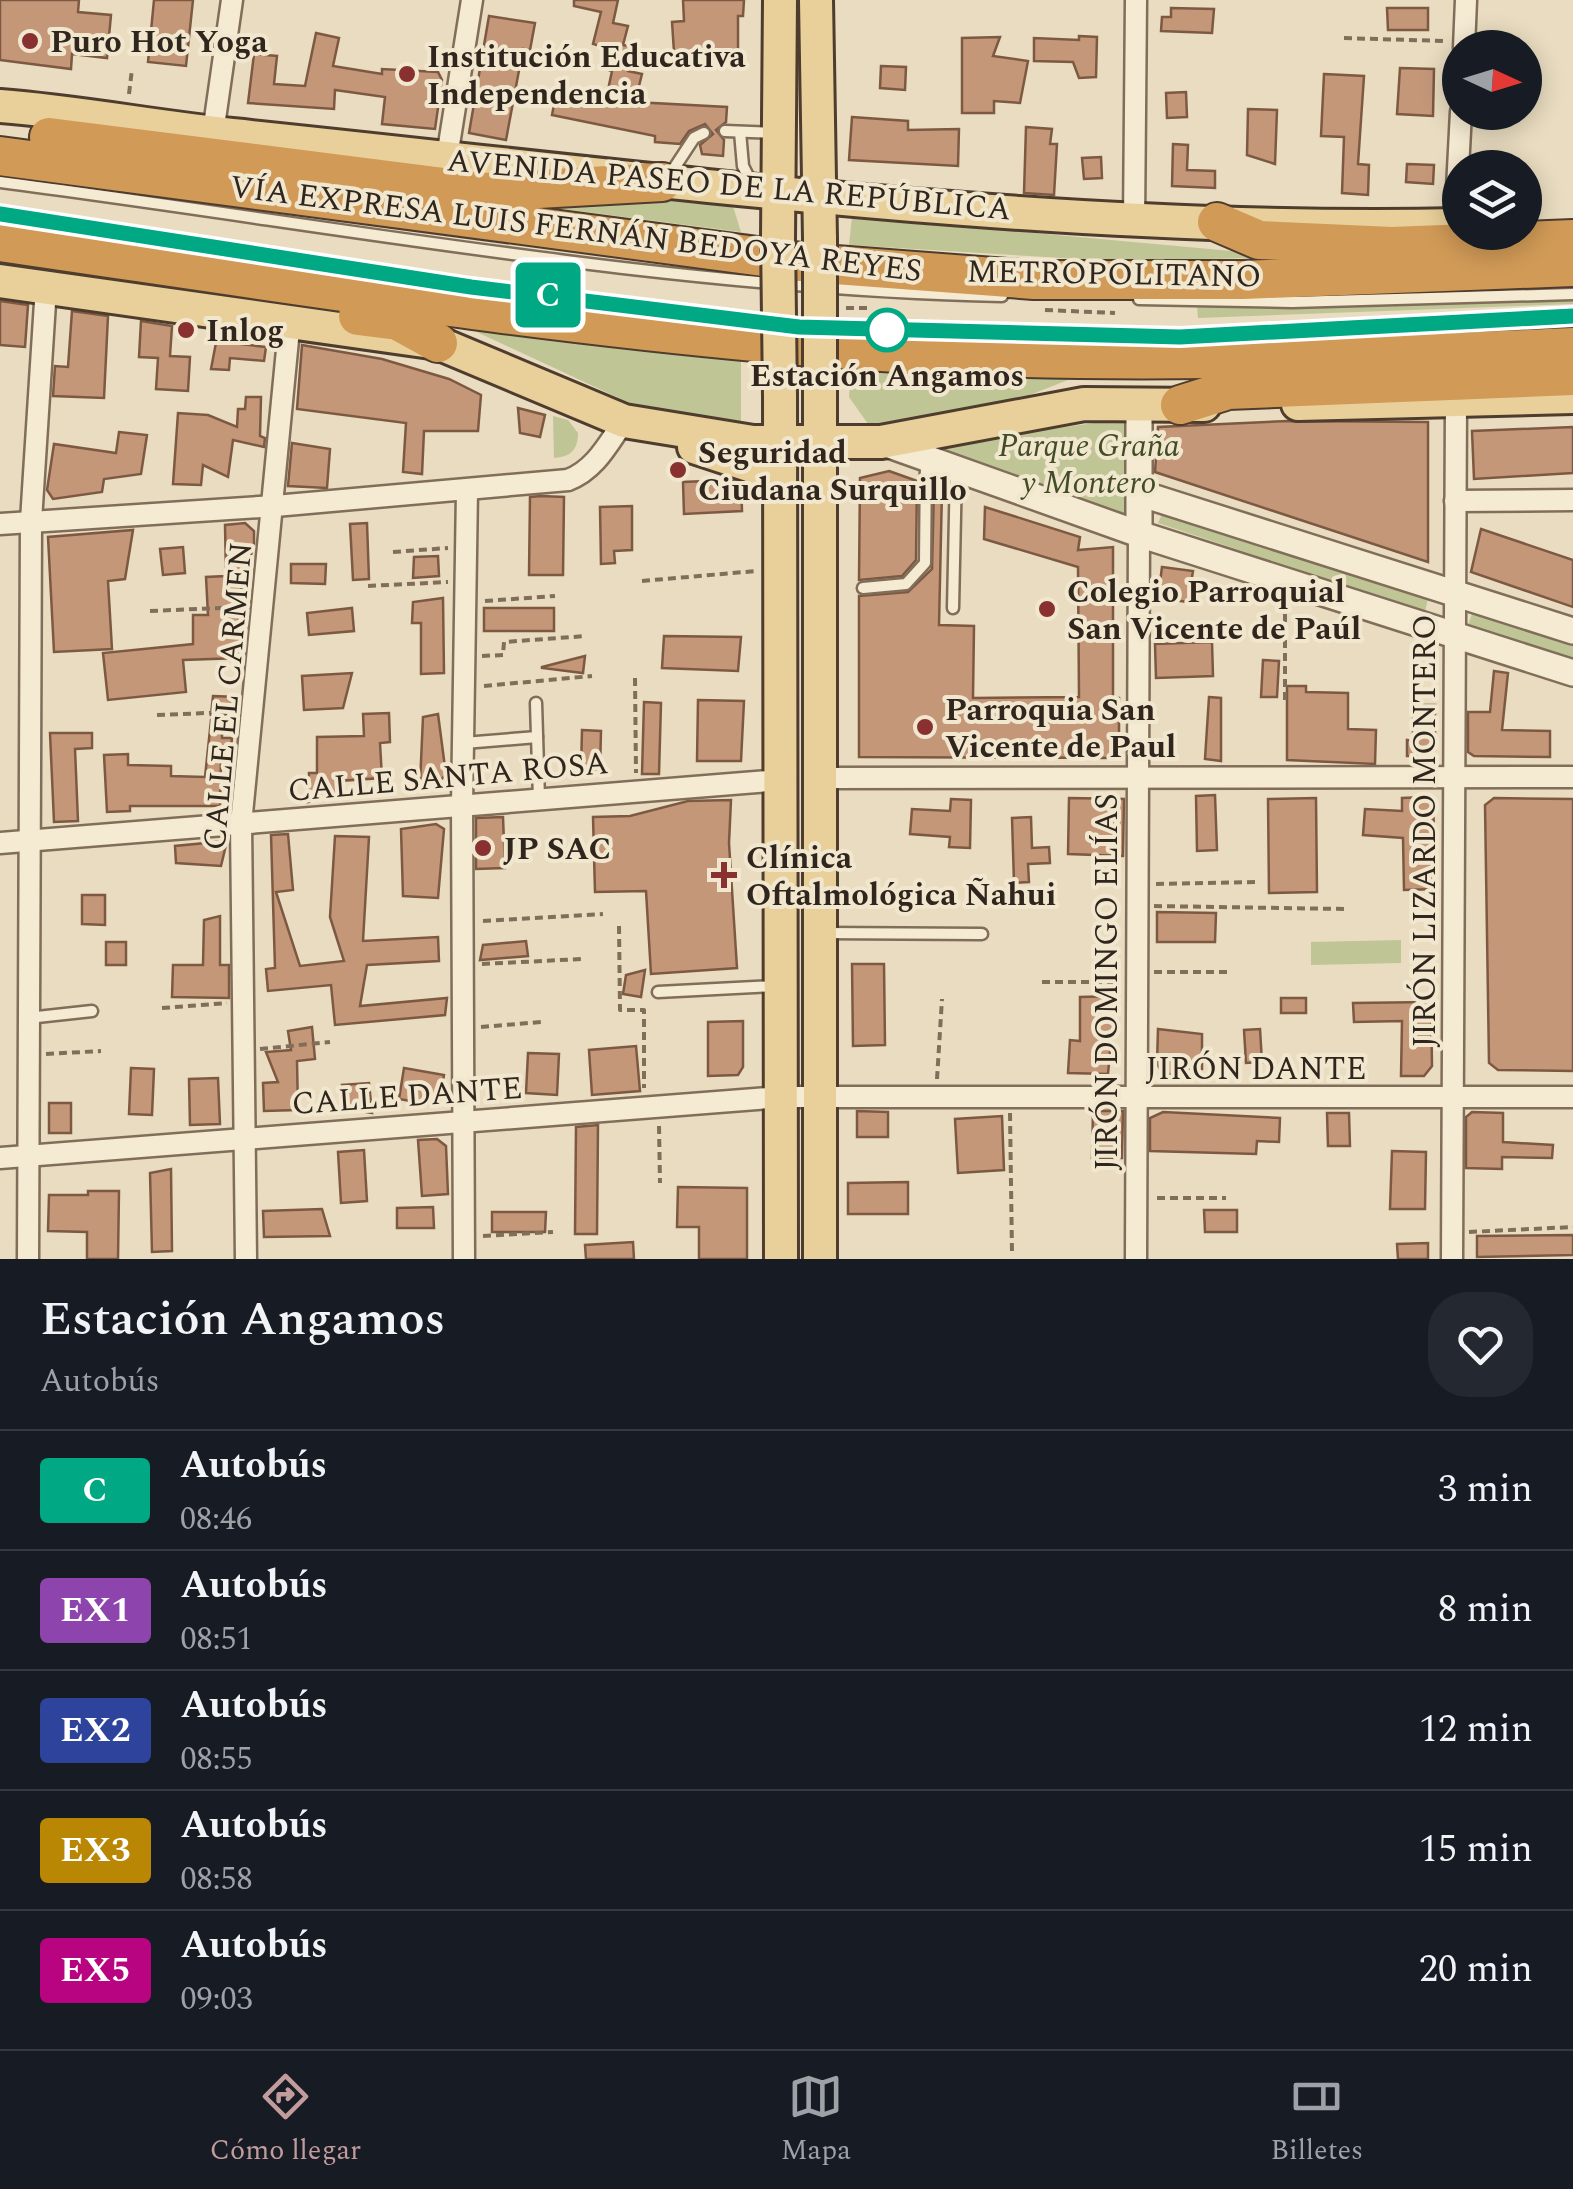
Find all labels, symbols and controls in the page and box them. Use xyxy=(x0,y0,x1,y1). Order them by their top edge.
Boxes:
place label: Puro Hot Yoga xyxy=(50,18,268,67)
marker: Puro Hot Yoga xyxy=(19,30,41,52)
north arrow xyxy=(1442,30,1542,130)
map controls xyxy=(1442,30,1542,250)
place label: Institución Educativa Independencia xyxy=(427,33,746,119)
marker: Institución Educativa Independencia xyxy=(396,63,418,85)
street label: AVENIDA PASEO DE LA REPÚBLICA xyxy=(445,136,1013,235)
button: layers xyxy=(1442,150,1542,250)
street label: VÍA EXPRESA LUIS FERNÁN BEDOYA REYES xyxy=(227,163,925,296)
street label: METROPOLITANO xyxy=(966,247,1262,302)
line badge: C xyxy=(516,262,580,328)
text: C xyxy=(536,269,560,322)
place label: Inlog xyxy=(206,307,284,356)
marker: Estación Angamos xyxy=(866,309,908,351)
marker: Inlog xyxy=(175,319,197,341)
place label: Estación Angamos xyxy=(750,352,1024,401)
park label: Parque Graña y Montero xyxy=(998,422,1180,508)
place label: Seguridad Ciudana Surquillo xyxy=(698,429,967,515)
marker: Seguridad Ciudana Surquillo xyxy=(667,459,689,481)
street label: CALLE EL CARMEN xyxy=(191,540,266,852)
place label: Colegio Parroquial San Vicente de Paúl xyxy=(1067,568,1361,654)
marker: Colegio Parroquial San Vicente de Paúl xyxy=(1036,598,1058,620)
street label: JIRÓN LIZARDO MONTERO xyxy=(1401,614,1450,1048)
place label: Parroquia San Vicente de Paul xyxy=(945,686,1176,772)
marker: Parroquia San Vicente de Paul xyxy=(914,716,936,738)
street label: CALLE SANTA ROSA xyxy=(286,739,611,816)
street label: JIRÓN DOMINGO ELÍAS xyxy=(1083,793,1132,1171)
place label: JP SAC xyxy=(503,825,611,874)
place label: Clínica Oftalmológica Ñahui xyxy=(746,834,1056,920)
marker: JP SAC xyxy=(472,837,494,859)
marker: Clínica Oftalmológica Ñahui xyxy=(711,862,737,888)
street label: JIRÓN DANTE xyxy=(1145,1045,1367,1094)
street label: CALLE DANTE xyxy=(290,1064,524,1129)
text: Estación Angamos xyxy=(40,1283,445,1356)
button: heart xyxy=(1428,1292,1533,1397)
text: Autobús xyxy=(40,1357,159,1406)
text: Autobús xyxy=(180,1437,327,1495)
text: 3 min xyxy=(1438,1461,1533,1519)
text: C xyxy=(83,1464,107,1517)
text: 08:46 xyxy=(180,1495,252,1544)
text: Autobús xyxy=(181,1557,328,1615)
text: 8 min xyxy=(1438,1581,1533,1639)
text: EX1 xyxy=(60,1584,131,1637)
text: 08:51 xyxy=(181,1615,253,1664)
text: Autobús xyxy=(181,1677,328,1735)
text: 12 min xyxy=(1419,1701,1533,1759)
text: EX2 xyxy=(60,1704,131,1757)
text: 08:55 xyxy=(181,1735,253,1784)
text: Autobús xyxy=(181,1797,328,1855)
text: 15 min xyxy=(1419,1821,1533,1879)
text: EX3 xyxy=(60,1824,131,1877)
text: 08:58 xyxy=(181,1855,253,1904)
text: Autobús xyxy=(181,1917,328,1975)
text: 20 min xyxy=(1419,1941,1533,1999)
text: EX5 xyxy=(60,1944,131,1997)
text: 09:03 xyxy=(181,1975,253,2024)
tab: Cómo llegar xyxy=(210,2069,361,2172)
tab: Mapa xyxy=(781,2069,851,2172)
tab: Billetes xyxy=(1270,2069,1363,2172)

